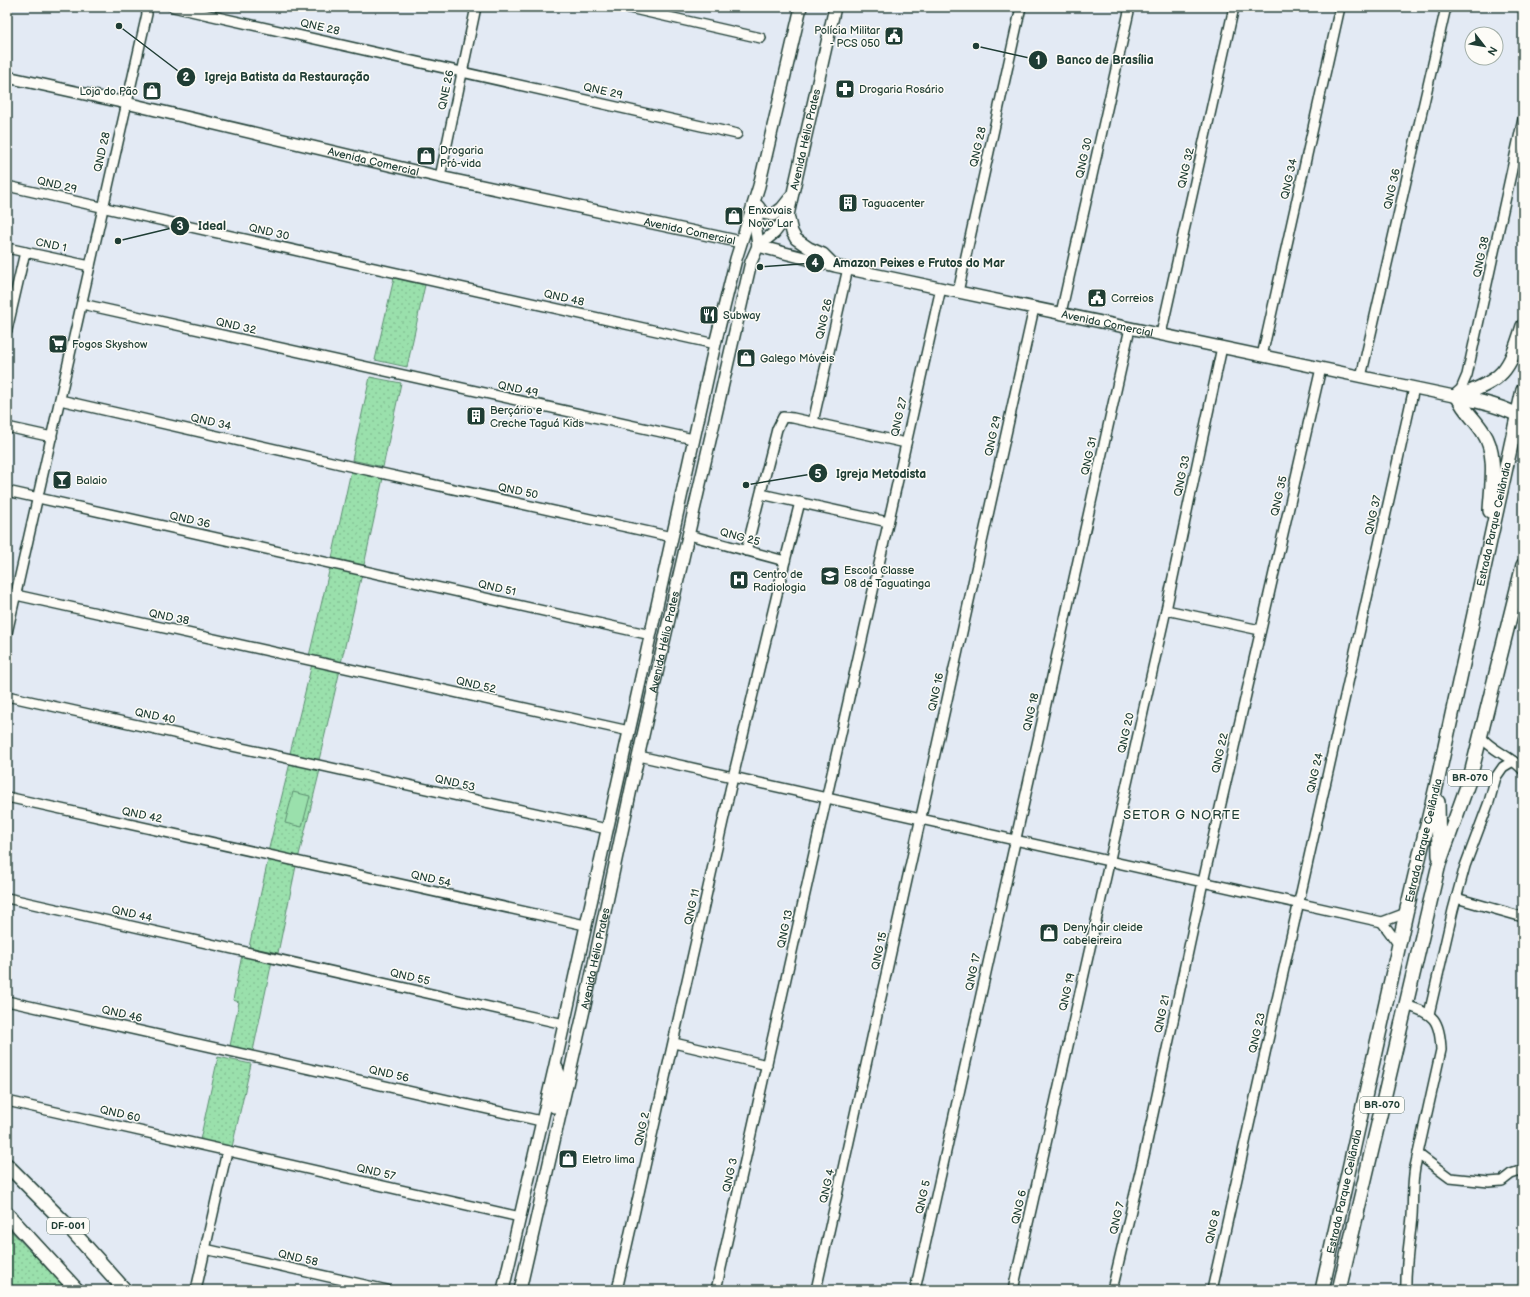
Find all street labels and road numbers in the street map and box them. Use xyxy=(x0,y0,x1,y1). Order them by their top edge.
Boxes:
street label: QNE 28 xyxy=(299,16,341,38)
street label: QNE 26 xyxy=(435,69,457,111)
street label: QNE 29 xyxy=(582,80,624,102)
street label: Avenida Hélio Prates xyxy=(787,87,823,191)
street label: QNG 28 xyxy=(967,126,989,168)
street label: QND 28 xyxy=(91,131,113,173)
street label: QNG 30 xyxy=(1073,136,1095,180)
street label: Avenida Comercial xyxy=(327,144,420,178)
street label: QNG 32 xyxy=(1175,146,1197,190)
street label: QNG 34 xyxy=(1278,157,1300,201)
street label: QNG 36 xyxy=(1381,167,1403,211)
street label: QND 29 xyxy=(36,174,78,196)
street label: Avenida Comercial xyxy=(643,215,737,247)
street label: QND 30 xyxy=(248,221,291,243)
street label: CND 1 xyxy=(34,235,68,255)
street label: QNG 38 xyxy=(1470,235,1492,279)
street label: QND 48 xyxy=(543,287,585,309)
street label: QNG 26 xyxy=(813,297,835,341)
street label: Avenida Comercial xyxy=(1061,307,1154,339)
street label: QND 32 xyxy=(215,315,258,337)
street label: QND 49 xyxy=(497,378,539,400)
street label: QNG 27 xyxy=(888,396,910,438)
street label: QND 34 xyxy=(189,411,233,433)
street label: QNG 29 xyxy=(982,415,1004,457)
street label: QNG 31 xyxy=(1078,435,1100,477)
street label: QNG 33 xyxy=(1171,454,1193,498)
street label: Estrada Parque Ceilândia xyxy=(1474,461,1514,587)
street label: QNG 35 xyxy=(1268,475,1290,517)
street label: QND 50 xyxy=(497,480,540,502)
street label: QNG 37 xyxy=(1362,493,1384,536)
street label: QND 36 xyxy=(168,509,212,531)
street label: QNG 25 xyxy=(719,525,761,549)
street label: QND 51 xyxy=(477,577,517,599)
street label: Avenida Hélio Prates xyxy=(646,589,682,694)
street label: QND 38 xyxy=(148,606,190,628)
street label: QNG 16 xyxy=(926,671,946,712)
street label: QND 52 xyxy=(455,674,498,696)
street label: QNG 18 xyxy=(1020,692,1042,732)
street label: QND 40 xyxy=(134,705,177,727)
street label: QNG 20 xyxy=(1115,711,1137,754)
street label: QNG 22 xyxy=(1209,731,1231,774)
street label: QNG 24 xyxy=(1304,751,1326,794)
road number: BR-070 xyxy=(1448,770,1492,786)
street label: QND 53 xyxy=(434,772,477,794)
street label: Estrada Parque Ceilândia xyxy=(1402,777,1444,904)
street label: QND 42 xyxy=(121,804,164,826)
street label: QND 54 xyxy=(410,868,453,890)
street label: QNG 11 xyxy=(682,888,702,926)
street label: QND 44 xyxy=(110,903,154,925)
street label: Avenida Hélio Prates xyxy=(578,906,612,1010)
street label: QNG 13 xyxy=(775,908,795,949)
street label: QNG 15 xyxy=(869,931,889,971)
street label: QNG 17 xyxy=(963,952,983,992)
street label: QND 55 xyxy=(389,966,431,988)
street label: QNG 19 xyxy=(1056,972,1078,1012)
street label: QNG 21 xyxy=(1152,994,1172,1034)
street label: QND 46 xyxy=(100,1003,144,1025)
street label: QNG 23 xyxy=(1246,1011,1268,1054)
street label: QND 56 xyxy=(368,1063,411,1085)
road number: BR-070 xyxy=(1360,1097,1404,1113)
street label: QND 60 xyxy=(99,1103,142,1125)
street label: QNG 2 xyxy=(632,1110,652,1147)
street label: Estrada Parque Ceilândia xyxy=(1324,1128,1364,1255)
street label: QNG 3 xyxy=(720,1156,740,1193)
street label: QND 57 xyxy=(355,1161,397,1183)
street label: QNG 4 xyxy=(817,1167,837,1204)
street label: QNG 5 xyxy=(913,1179,933,1215)
street label: QNG 6 xyxy=(1009,1188,1029,1225)
street label: QNG 7 xyxy=(1107,1200,1127,1236)
street label: QNG 8 xyxy=(1203,1209,1223,1245)
road number: DF-001 xyxy=(47,1218,89,1234)
street label: QND 58 xyxy=(277,1247,319,1269)

